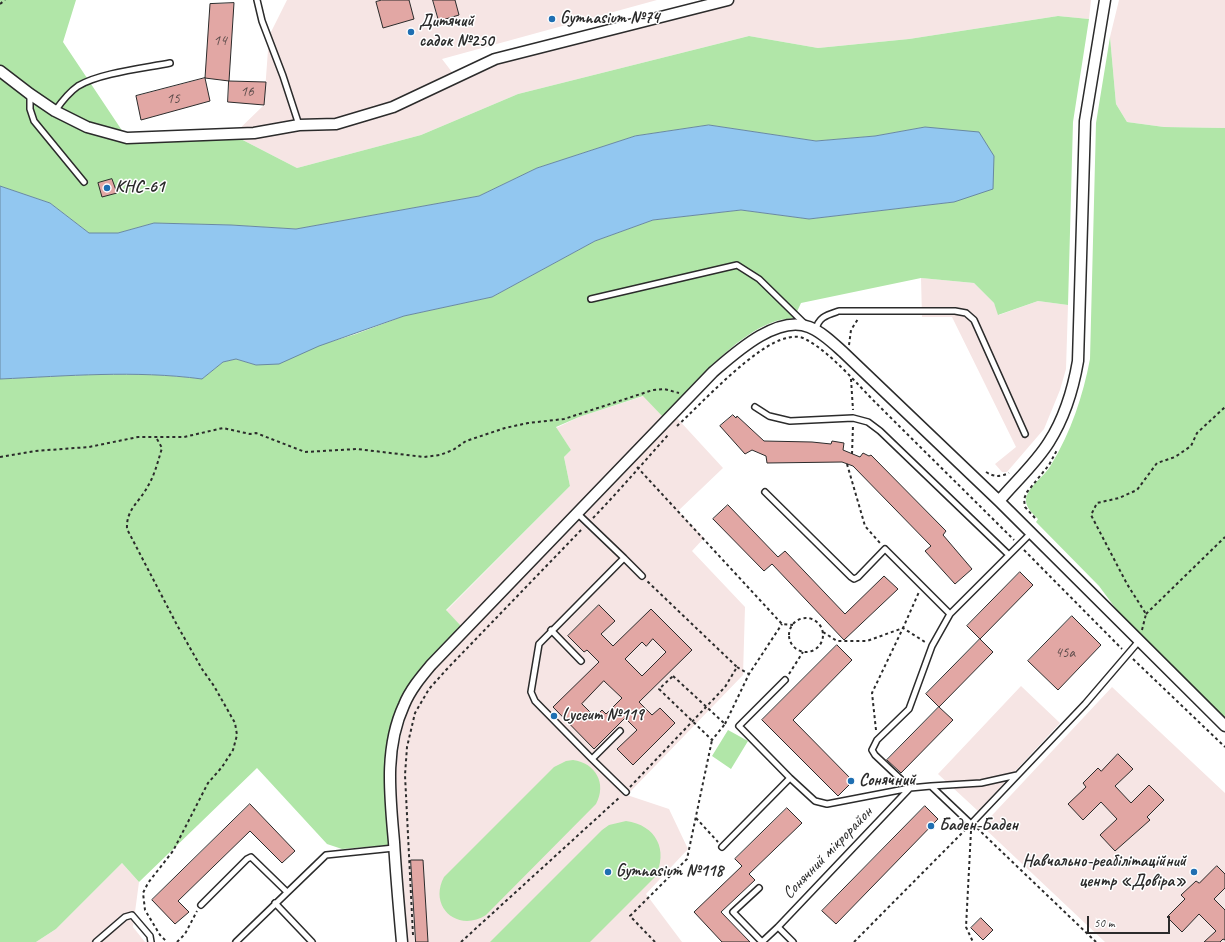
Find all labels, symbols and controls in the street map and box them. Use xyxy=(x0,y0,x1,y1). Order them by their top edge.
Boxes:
place label: Gymnasium №74 xyxy=(560,9,659,29)
place label: Дитячий садок №250 xyxy=(419,12,494,52)
marker: Gymnasium №74 xyxy=(547,14,557,24)
marker: Дитячий садок №250 xyxy=(406,27,416,37)
house number: 14 xyxy=(213,32,227,50)
house number: 16 xyxy=(240,83,254,101)
house number: 15 xyxy=(166,90,180,108)
place label: КНС-61 xyxy=(115,178,164,198)
marker: КНС-61 xyxy=(102,183,112,193)
house number: 45а xyxy=(1055,644,1075,662)
place label: Lyceum №119 xyxy=(562,706,643,726)
marker: Lyceum №119 xyxy=(549,711,559,721)
place label: Сонячний xyxy=(859,771,915,791)
marker: Сонячний xyxy=(846,776,856,786)
street label: Сонячний мікрорайон xyxy=(779,802,877,904)
place label: Баден-Баден xyxy=(939,816,1018,836)
marker: Баден-Баден xyxy=(926,821,936,831)
place label: Навчально-реабілітаційний центр «Довіра» xyxy=(1022,852,1186,892)
place label: Gymnasium №118 xyxy=(616,862,723,882)
marker: Gymnasium №118 xyxy=(603,867,613,877)
marker: Навчально-реабілітаційний центр «Довіра» xyxy=(1189,867,1199,877)
scale bar xyxy=(1089,908,1172,934)
text: 50 m xyxy=(1094,915,1114,931)

